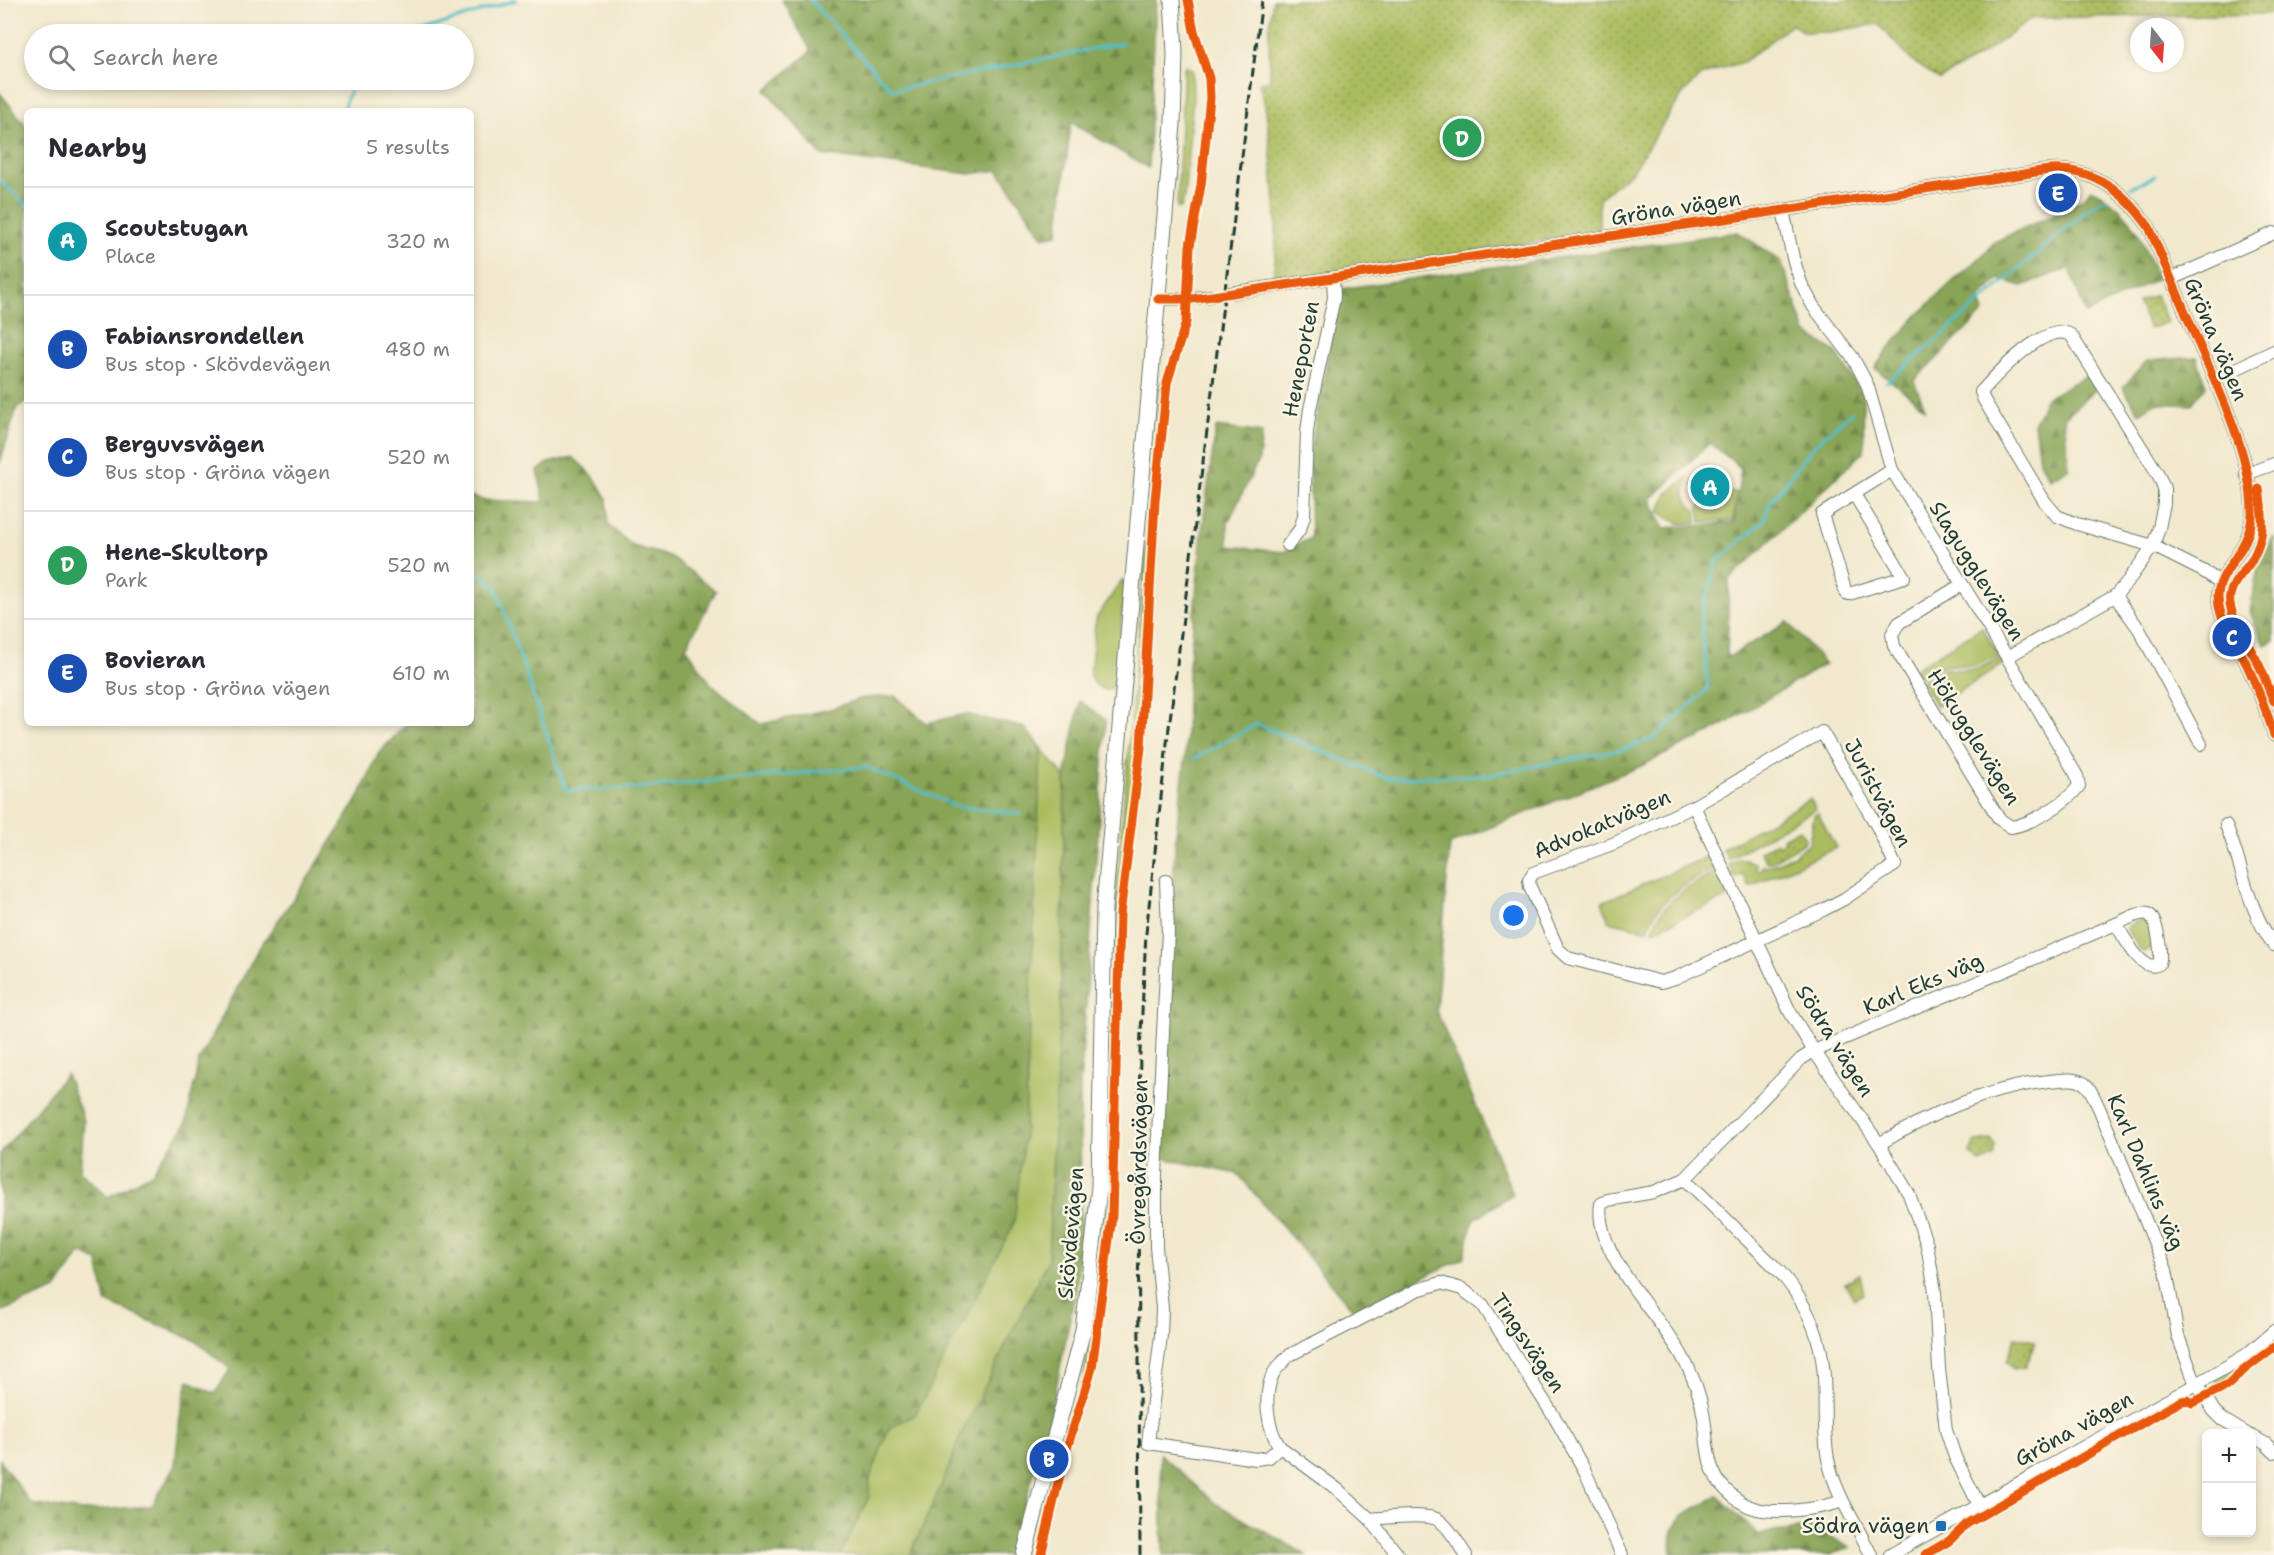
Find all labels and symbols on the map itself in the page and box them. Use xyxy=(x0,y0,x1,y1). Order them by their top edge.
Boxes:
north arrow xyxy=(2130,18,2184,72)
pin: D xyxy=(1442,116,1482,160)
pin: E xyxy=(2038,170,2078,216)
street label: Gröna vägen xyxy=(1609,184,1743,232)
street label: Gröna vägen xyxy=(2177,273,2255,405)
street label: Heneporten xyxy=(1276,298,1326,420)
pin: A xyxy=(1690,464,1730,510)
street label: Slagugglevägen xyxy=(1923,496,2031,646)
pin: C xyxy=(2212,614,2252,660)
street label: Hökugglevägen xyxy=(1921,664,2027,811)
street label: Juristvägen xyxy=(1838,734,1918,852)
street label: Advokatvägen xyxy=(1529,783,1675,865)
your location xyxy=(1499,901,1528,930)
street label: Karl Eks väg xyxy=(1859,946,1987,1022)
street label: Södra vägen xyxy=(1789,980,1881,1102)
street label: Övregårdsvägen xyxy=(1124,1079,1154,1245)
street label: Karl Dahlins väg xyxy=(2101,1090,2191,1254)
street label: Skövdevägen xyxy=(1051,1166,1091,1300)
street label: Tingsvägen xyxy=(1484,1288,1572,1398)
street label: Gröna vägen xyxy=(2010,1385,2138,1473)
pin: B xyxy=(1030,1436,1068,1482)
place label: Södra vägen xyxy=(1802,1512,1929,1540)
marker: Södra vägen xyxy=(1934,1519,1948,1533)

